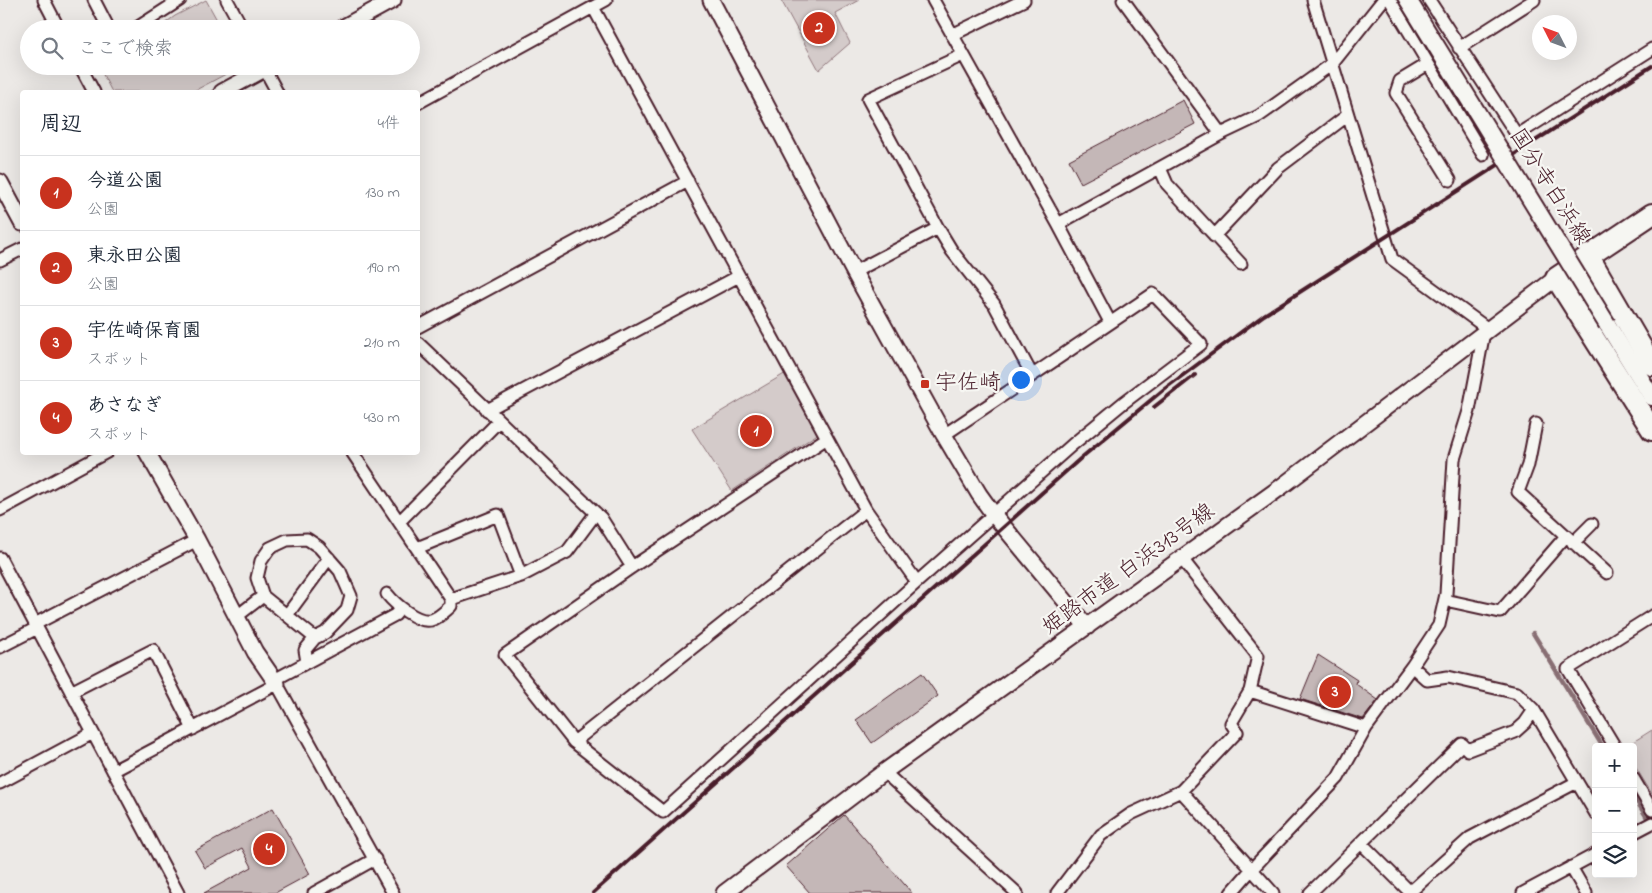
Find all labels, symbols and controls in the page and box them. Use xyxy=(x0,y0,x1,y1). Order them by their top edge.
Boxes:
pin: 2 xyxy=(803,9,835,47)
north arrow xyxy=(1532,15,1577,60)
search box xyxy=(20,20,420,75)
icon: search xyxy=(38,34,66,62)
text: ここで検索 xyxy=(78,36,173,63)
text: 周辺 xyxy=(40,110,82,140)
text: 4件 xyxy=(377,112,400,136)
street label: 国分寺白浜線 xyxy=(1500,123,1598,251)
text: 今道公園 xyxy=(87,168,163,195)
text: 1 xyxy=(53,181,59,205)
text: 130 m xyxy=(365,181,400,205)
text: 公園 xyxy=(87,198,119,222)
text: 東永田公園 xyxy=(87,243,182,270)
text: 2 xyxy=(52,256,60,280)
text: 190 m xyxy=(367,256,400,280)
text: 公園 xyxy=(87,273,119,297)
text: 宇佐崎保育園 xyxy=(87,318,201,345)
text: 3 xyxy=(53,331,59,355)
text: 210 m xyxy=(364,331,400,355)
text: スポット xyxy=(87,348,151,372)
your location xyxy=(1008,367,1034,393)
place label: 宇佐崎 xyxy=(935,368,1001,400)
marker: 宇佐崎 xyxy=(919,378,931,390)
text: あさなぎ xyxy=(87,393,162,420)
text: 4 xyxy=(53,406,59,430)
text: 430 m xyxy=(363,406,400,430)
pin: 1 xyxy=(740,412,772,450)
text: スポット xyxy=(87,423,151,447)
street label: 姫路市道 白浜313号線 xyxy=(1036,496,1222,644)
pin: 3 xyxy=(1319,673,1351,711)
map controls xyxy=(1592,743,1637,878)
button: + xyxy=(1592,743,1637,788)
button: − xyxy=(1592,788,1637,833)
pin: 4 xyxy=(253,830,285,868)
button: layers xyxy=(1592,833,1637,878)

